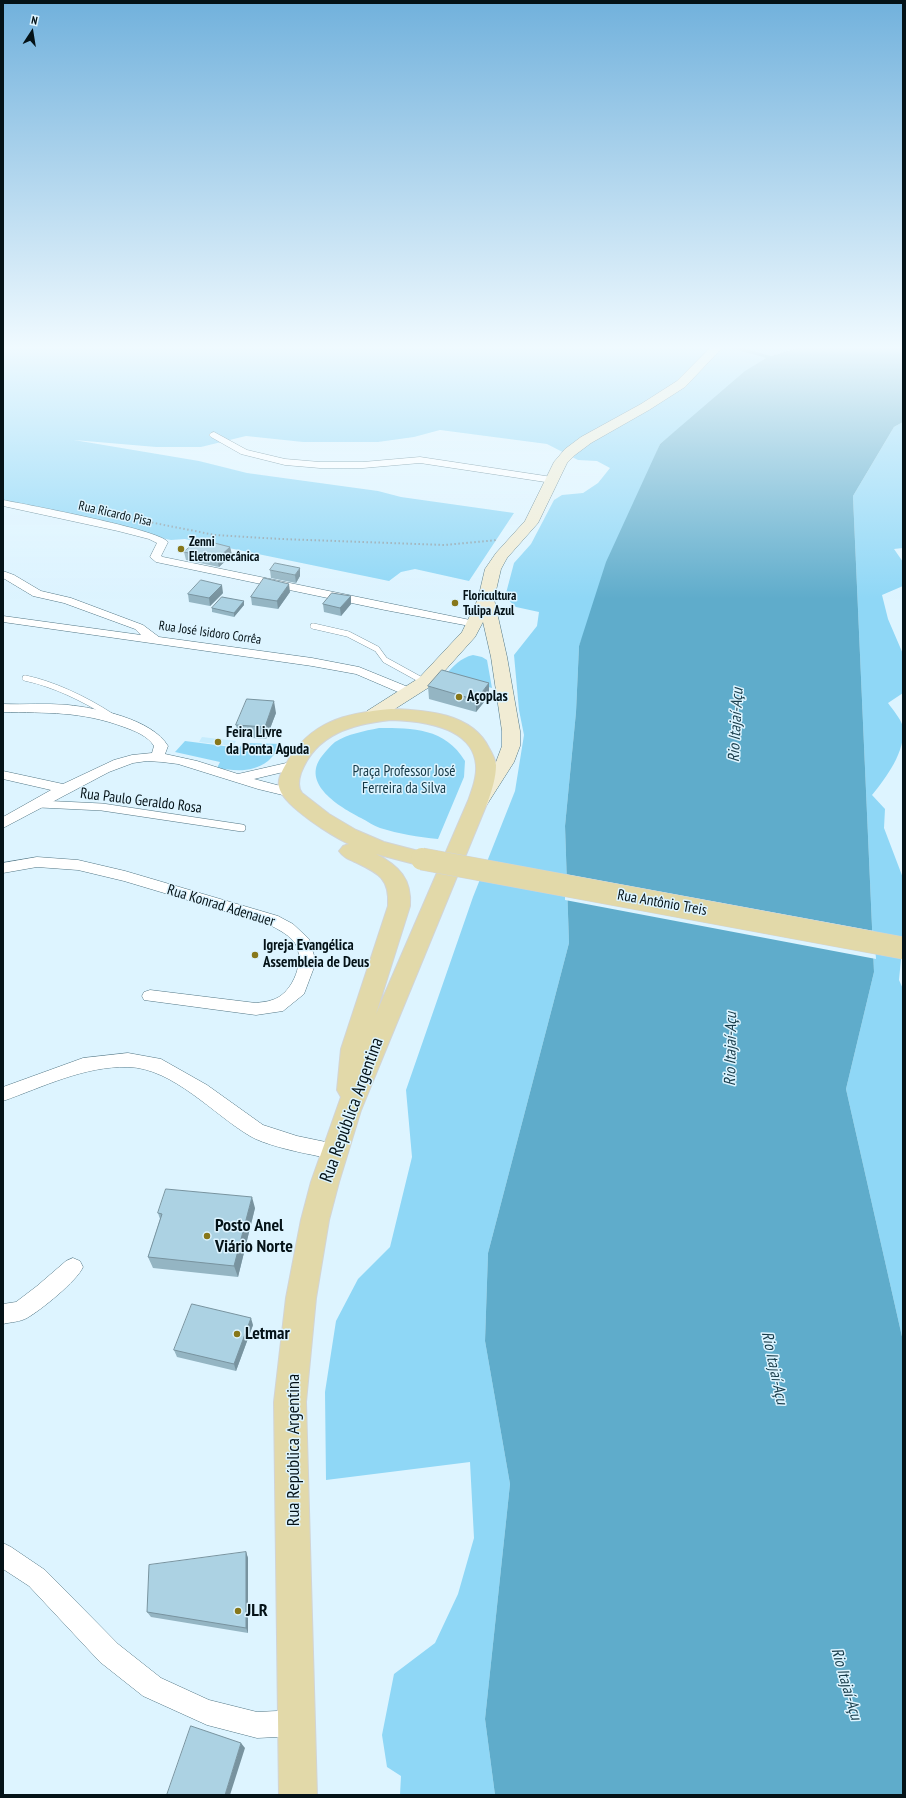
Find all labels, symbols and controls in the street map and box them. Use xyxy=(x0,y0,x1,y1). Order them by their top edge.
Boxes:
north arrow xyxy=(12,12,52,52)
text: N xyxy=(30,13,39,28)
street label: Rua Ricardo Pisa xyxy=(77,498,153,530)
place label: Zenni Eletromecânica xyxy=(189,534,259,565)
marker: Zenni Eletromecânica xyxy=(176,544,186,554)
place label: Floricultura Tulipa Azul xyxy=(463,588,516,619)
marker: Floricultura Tulipa Azul xyxy=(450,598,460,608)
street label: Rua José Isidoro Corrêa xyxy=(158,618,262,648)
place label: Açoplas xyxy=(467,688,508,706)
water label: Rio Itajaí-Açu xyxy=(724,688,748,762)
marker: Açoplas xyxy=(454,692,464,702)
place label: Feira Livre da Ponta Aguda xyxy=(226,724,309,759)
marker: Feira Livre da Ponta Aguda xyxy=(213,737,223,747)
park label: Praça Professor José Ferreira da Silva xyxy=(353,763,455,798)
street label: Rua Paulo Geraldo Rosa xyxy=(79,785,203,817)
street label: Rua Konrad Adenauer xyxy=(165,881,277,931)
street label: Rua Antônio Treis xyxy=(616,886,708,920)
place label: Igreja Evangélica Assembleia de Deus xyxy=(263,937,369,972)
marker: Igreja Evangélica Assembleia de Deus xyxy=(250,950,260,960)
water label: Rio Itajaí-Açu xyxy=(721,1012,741,1086)
street label: Rua República Argentina xyxy=(316,1035,388,1185)
place label: Posto Anel Viário Norte xyxy=(215,1215,293,1258)
marker: Posto Anel Viário Norte xyxy=(202,1231,212,1241)
place label: Letmar xyxy=(245,1323,290,1345)
marker: Letmar xyxy=(232,1329,242,1339)
water label: Rio Itajaí-Açu xyxy=(757,1330,791,1406)
street label: Rua República Argentina xyxy=(283,1374,305,1526)
place label: JLR xyxy=(246,1600,268,1622)
marker: JLR xyxy=(233,1606,243,1616)
water label: Rio Itajaí-Açu xyxy=(827,1646,865,1722)

